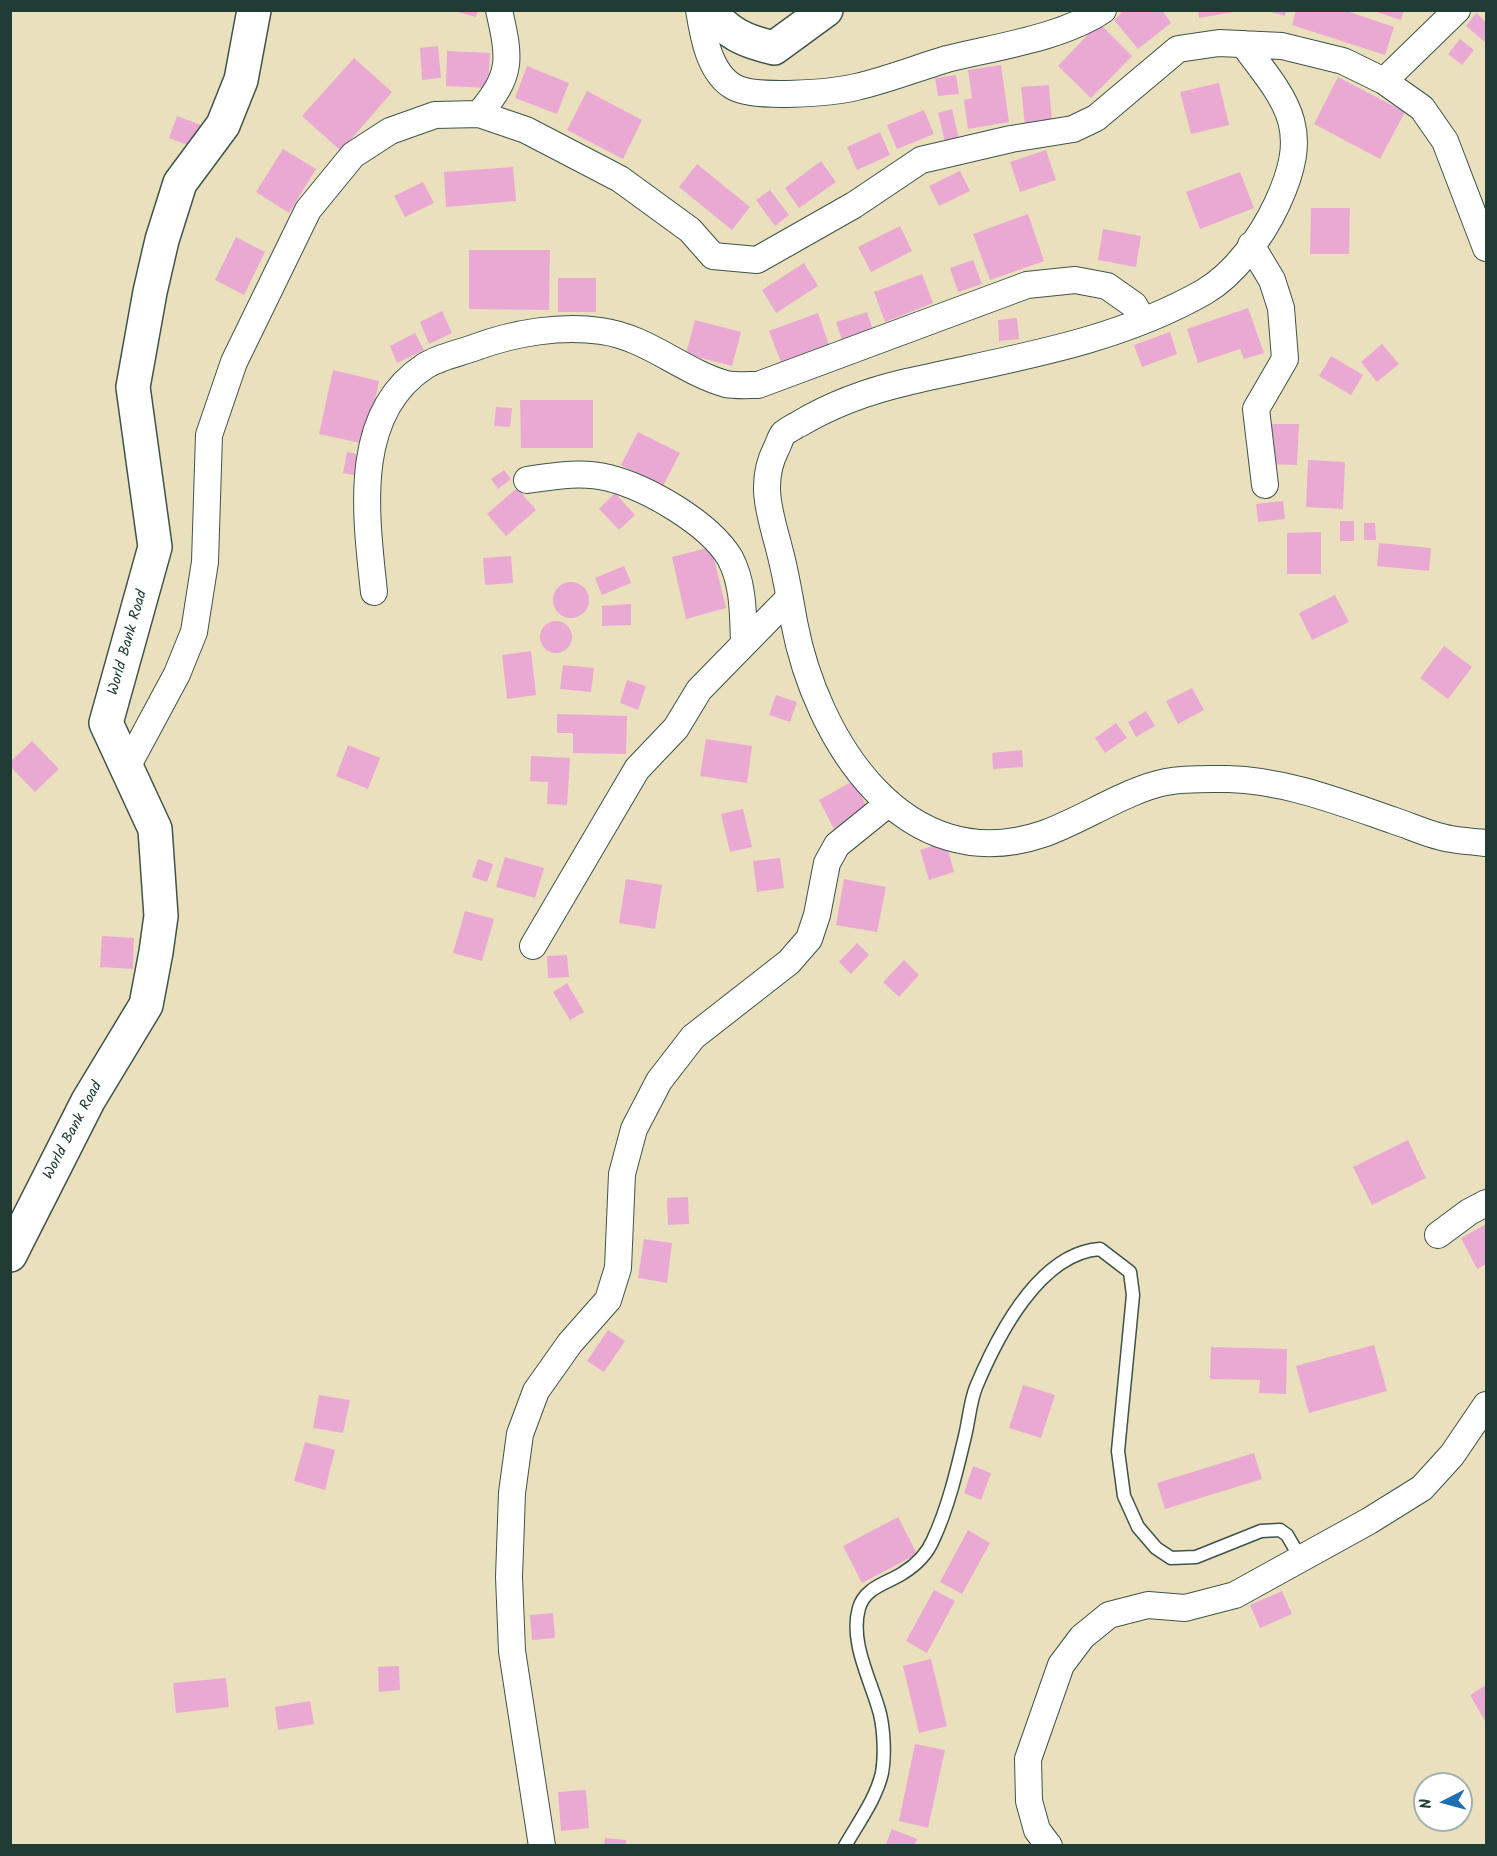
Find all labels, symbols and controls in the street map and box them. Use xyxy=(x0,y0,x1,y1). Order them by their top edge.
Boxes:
street label: World Bank Road xyxy=(105,588,153,698)
street label: World Bank Road xyxy=(41,1079,107,1183)
north arrow xyxy=(1413,1772,1473,1832)
text: N xyxy=(1414,1797,1440,1810)

